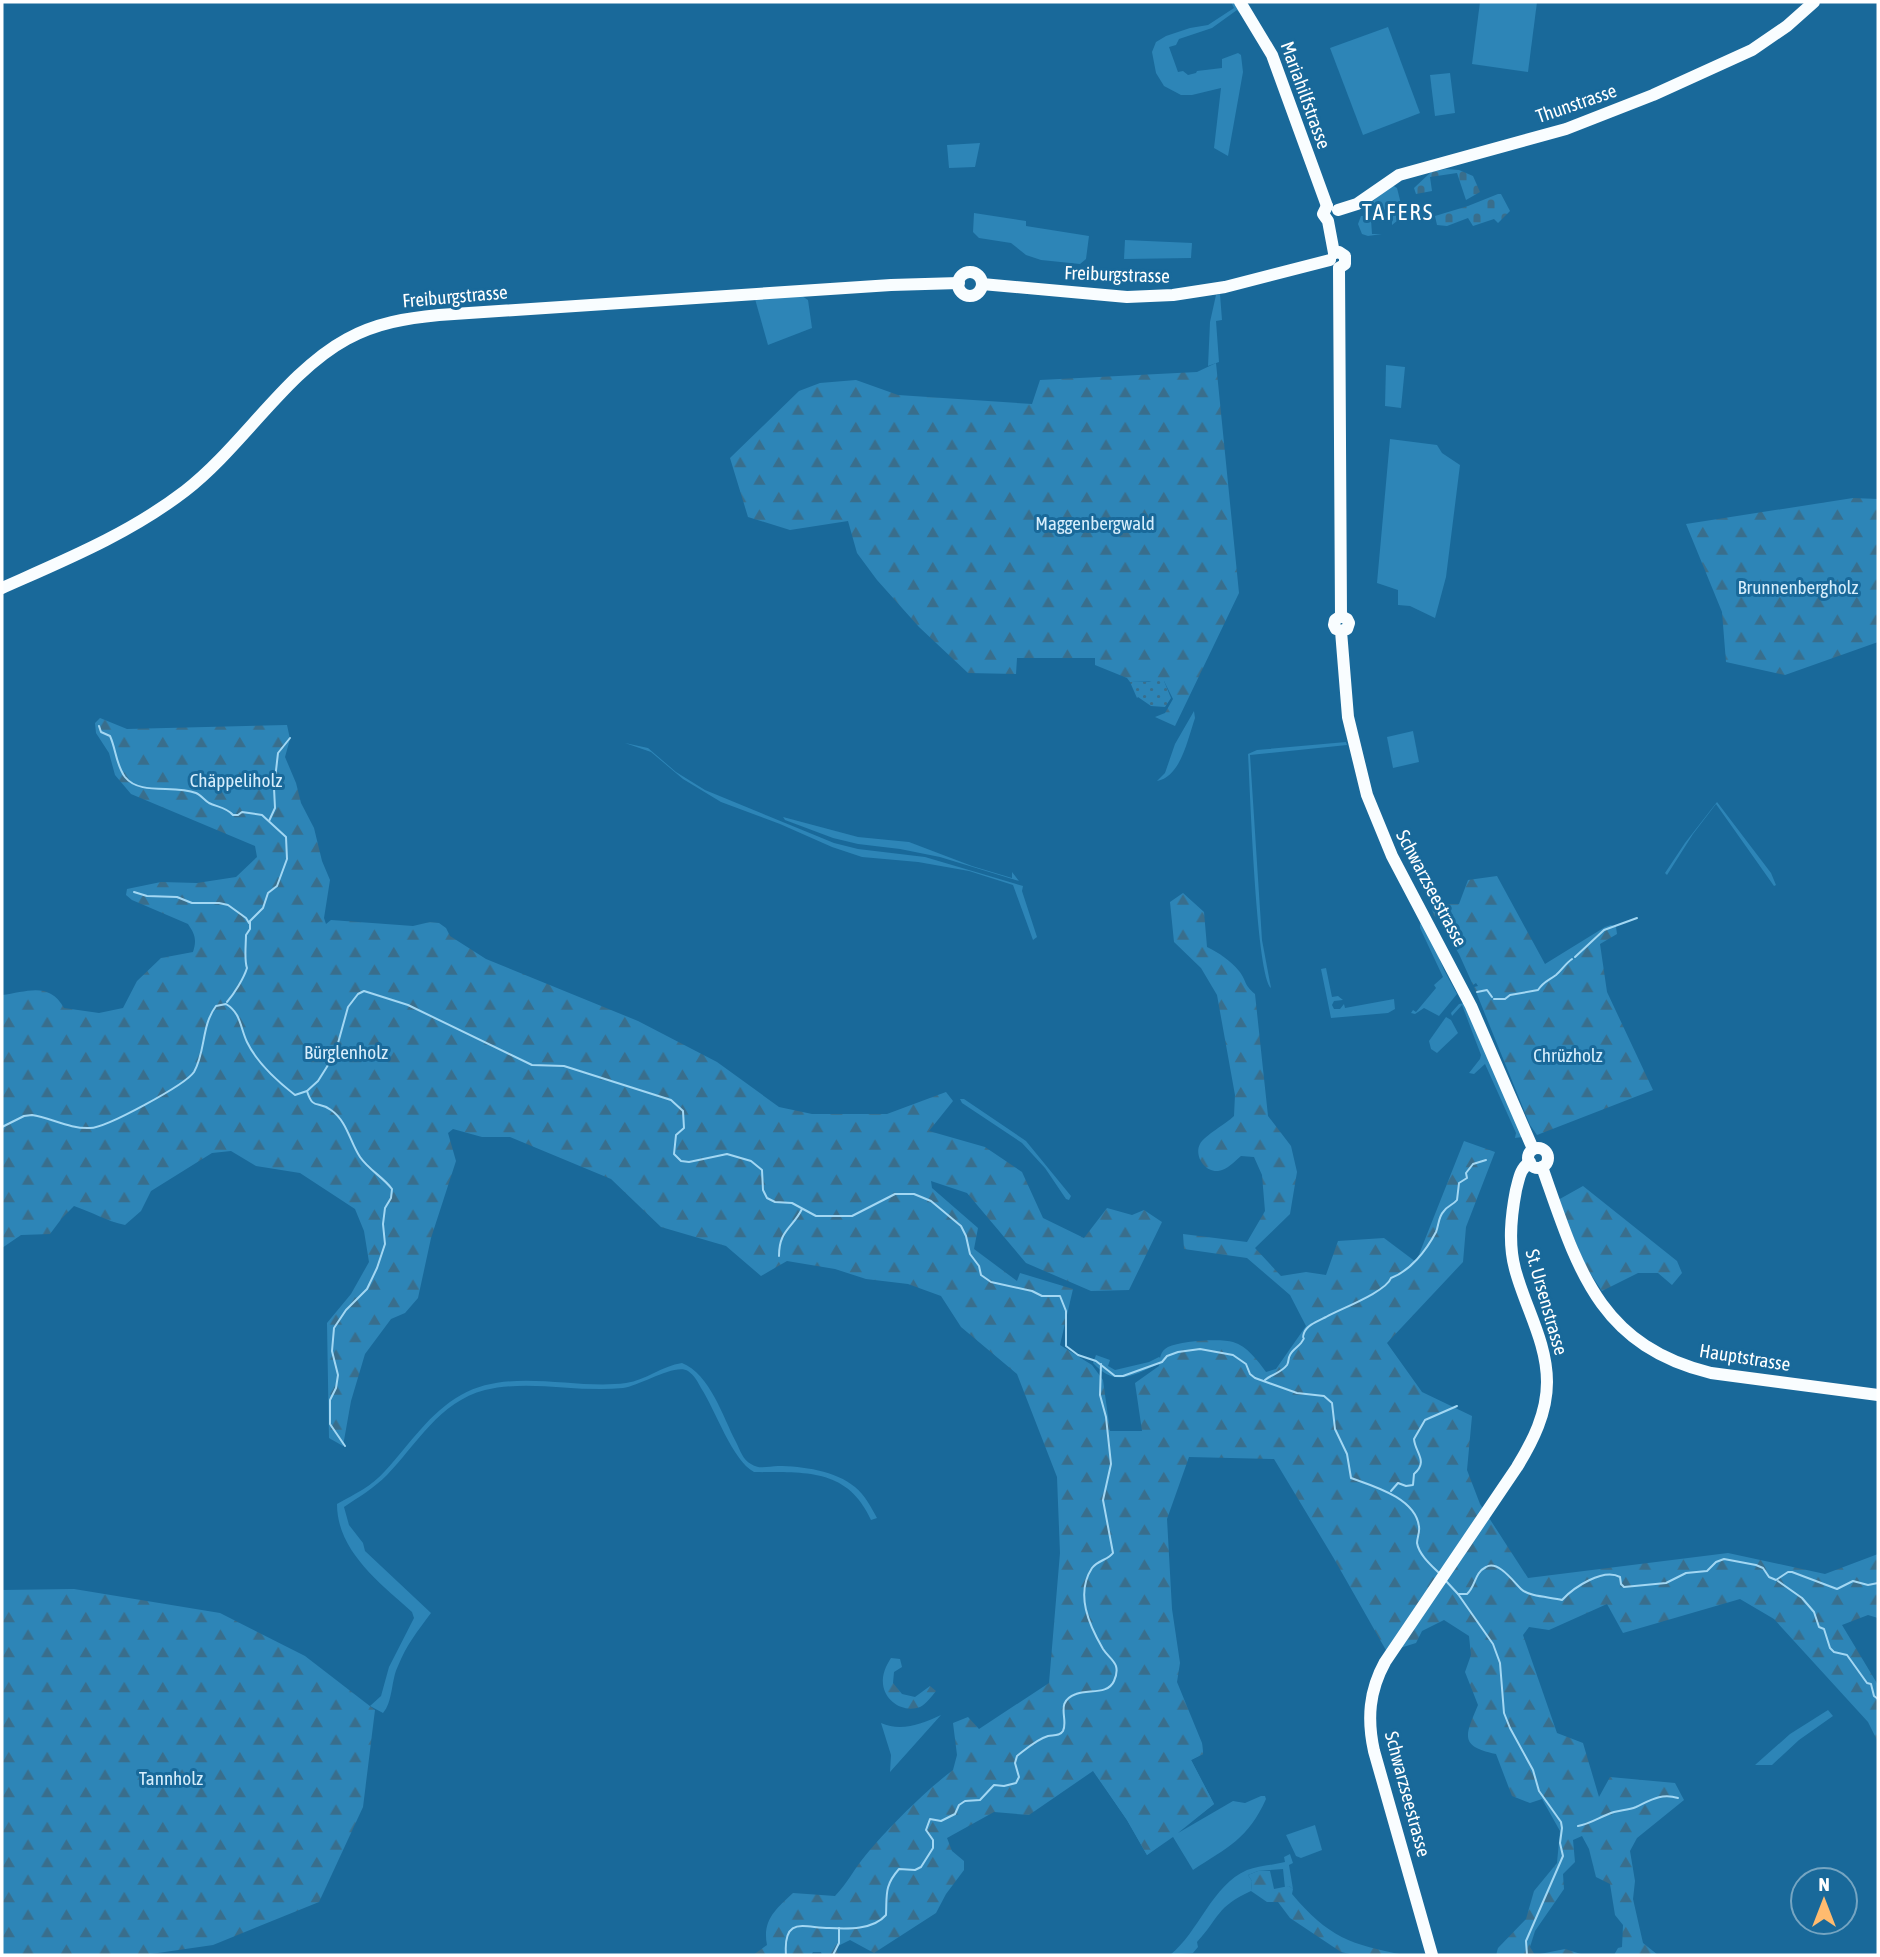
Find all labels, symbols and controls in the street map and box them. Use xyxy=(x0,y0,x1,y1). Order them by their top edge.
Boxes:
street label: Mariahilfstrasse xyxy=(1276,38,1336,152)
street label: Thunstrasse xyxy=(1533,79,1619,127)
district label: TAFERS xyxy=(1362,199,1434,225)
street label: Freiburgstrasse xyxy=(1064,261,1170,287)
street label: Freiburgstrasse xyxy=(401,280,509,312)
park label: Maggenbergwald xyxy=(1035,512,1155,534)
park label: Brunnenbergholz xyxy=(1738,576,1859,598)
park label: Chäppeliholz xyxy=(190,769,282,791)
street label: Schwarzseestrasse xyxy=(1392,826,1472,950)
park label: Bürglenholz xyxy=(304,1041,388,1063)
park label: Chrüzholz xyxy=(1533,1044,1603,1066)
street label: St. Ursenstrasse xyxy=(1521,1247,1573,1357)
street label: Hauptstrasse xyxy=(1698,1339,1792,1375)
street label: Schwarzseestrasse xyxy=(1381,1729,1435,1859)
park label: Tannholz xyxy=(139,1767,203,1789)
north arrow xyxy=(1789,1866,1859,1936)
text: N xyxy=(1818,1873,1830,1895)

